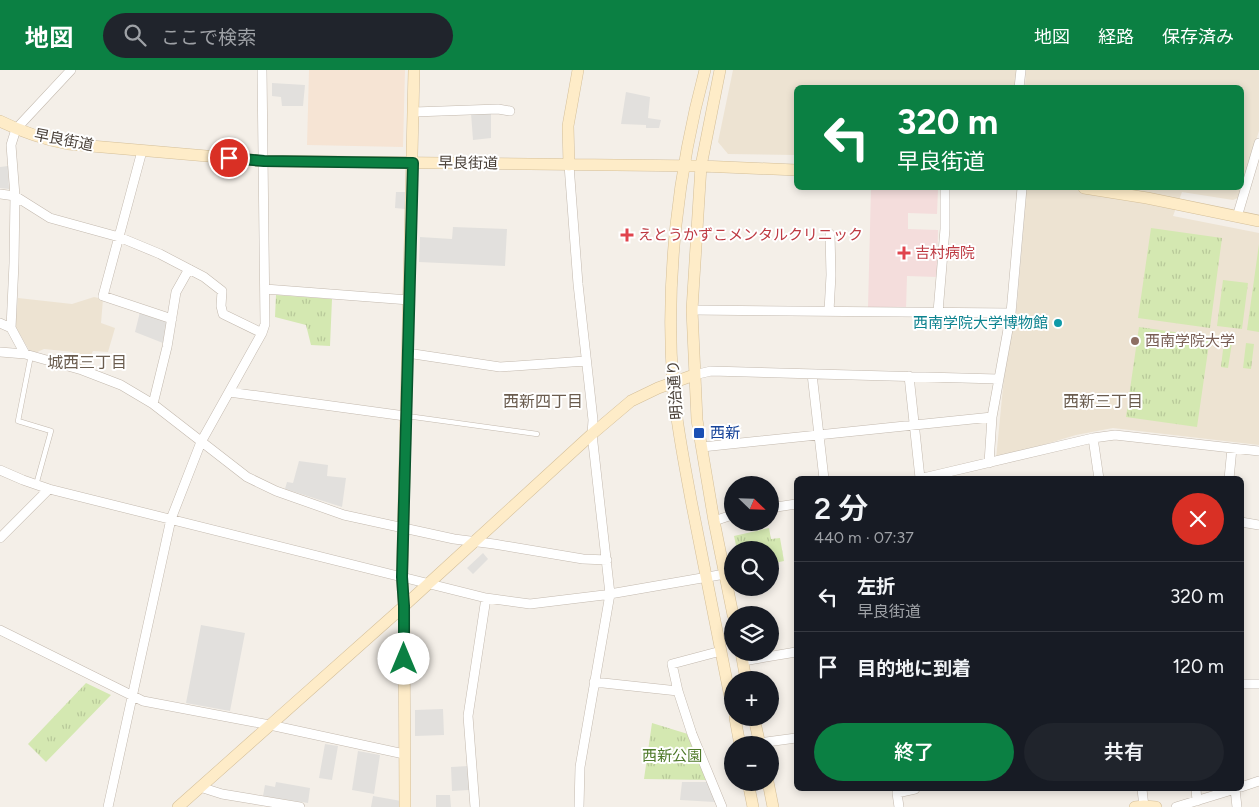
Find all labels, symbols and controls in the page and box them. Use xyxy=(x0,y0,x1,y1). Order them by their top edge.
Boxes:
search box xyxy=(103,13,453,58)
icon: search xyxy=(121,21,149,49)
text: 地図 xyxy=(25,23,73,52)
text: ここで検索 xyxy=(161,26,256,49)
text: 地図 xyxy=(1034,26,1070,48)
text: 経路 xyxy=(1098,26,1134,48)
text: 保存済み xyxy=(1162,26,1234,48)
text: 320 m xyxy=(897,101,998,143)
icon: left xyxy=(814,105,879,170)
street label: 早良街道 xyxy=(33,125,95,155)
pin xyxy=(208,137,250,179)
icon: arrive xyxy=(215,144,243,172)
text: 早良街道 xyxy=(897,148,985,175)
street label: 早良街道 xyxy=(438,153,498,173)
place label: えとうかずこメンタルクリニック xyxy=(638,226,863,244)
marker: えとうかずこメンタルクリニック xyxy=(620,228,634,242)
place label: 吉村病院 xyxy=(915,244,975,262)
marker: 吉村病院 xyxy=(897,246,911,260)
place label: 西南学院大学博物館 xyxy=(913,314,1048,332)
marker: 西南学院大学博物館 xyxy=(1052,317,1064,329)
place label: 西南学院大学 xyxy=(1145,332,1235,350)
marker: 西南学院大学 xyxy=(1129,335,1141,347)
district label: 城西三丁目 xyxy=(47,353,127,372)
street label: 明治通り xyxy=(664,359,686,421)
district label: 西新四丁目 xyxy=(503,392,583,411)
district label: 西新三丁目 xyxy=(1063,392,1143,411)
place label: 西新 xyxy=(710,424,740,442)
marker: 西新 xyxy=(692,426,706,440)
north arrow xyxy=(724,476,779,531)
map controls xyxy=(724,476,779,791)
text: 2 分 xyxy=(814,490,868,527)
button: close xyxy=(1172,493,1224,545)
text: 440 m · 07:37 xyxy=(814,528,914,547)
button: search xyxy=(724,541,779,596)
text: 左折 xyxy=(857,575,895,598)
icon: left xyxy=(814,583,842,611)
text: 320 m xyxy=(1170,585,1224,608)
text: 早良街道 xyxy=(857,602,921,621)
button: layers xyxy=(724,606,779,661)
position arrow xyxy=(377,632,429,684)
icon: arrive xyxy=(814,653,842,681)
text: 120 m xyxy=(1172,655,1224,678)
text: 目的地に到着 xyxy=(857,657,971,680)
button: + xyxy=(724,671,779,726)
button: 終了 xyxy=(814,723,1014,781)
button: 共有 xyxy=(1024,723,1224,781)
button: − xyxy=(724,736,779,791)
park label: 西新公園 xyxy=(642,747,702,765)

